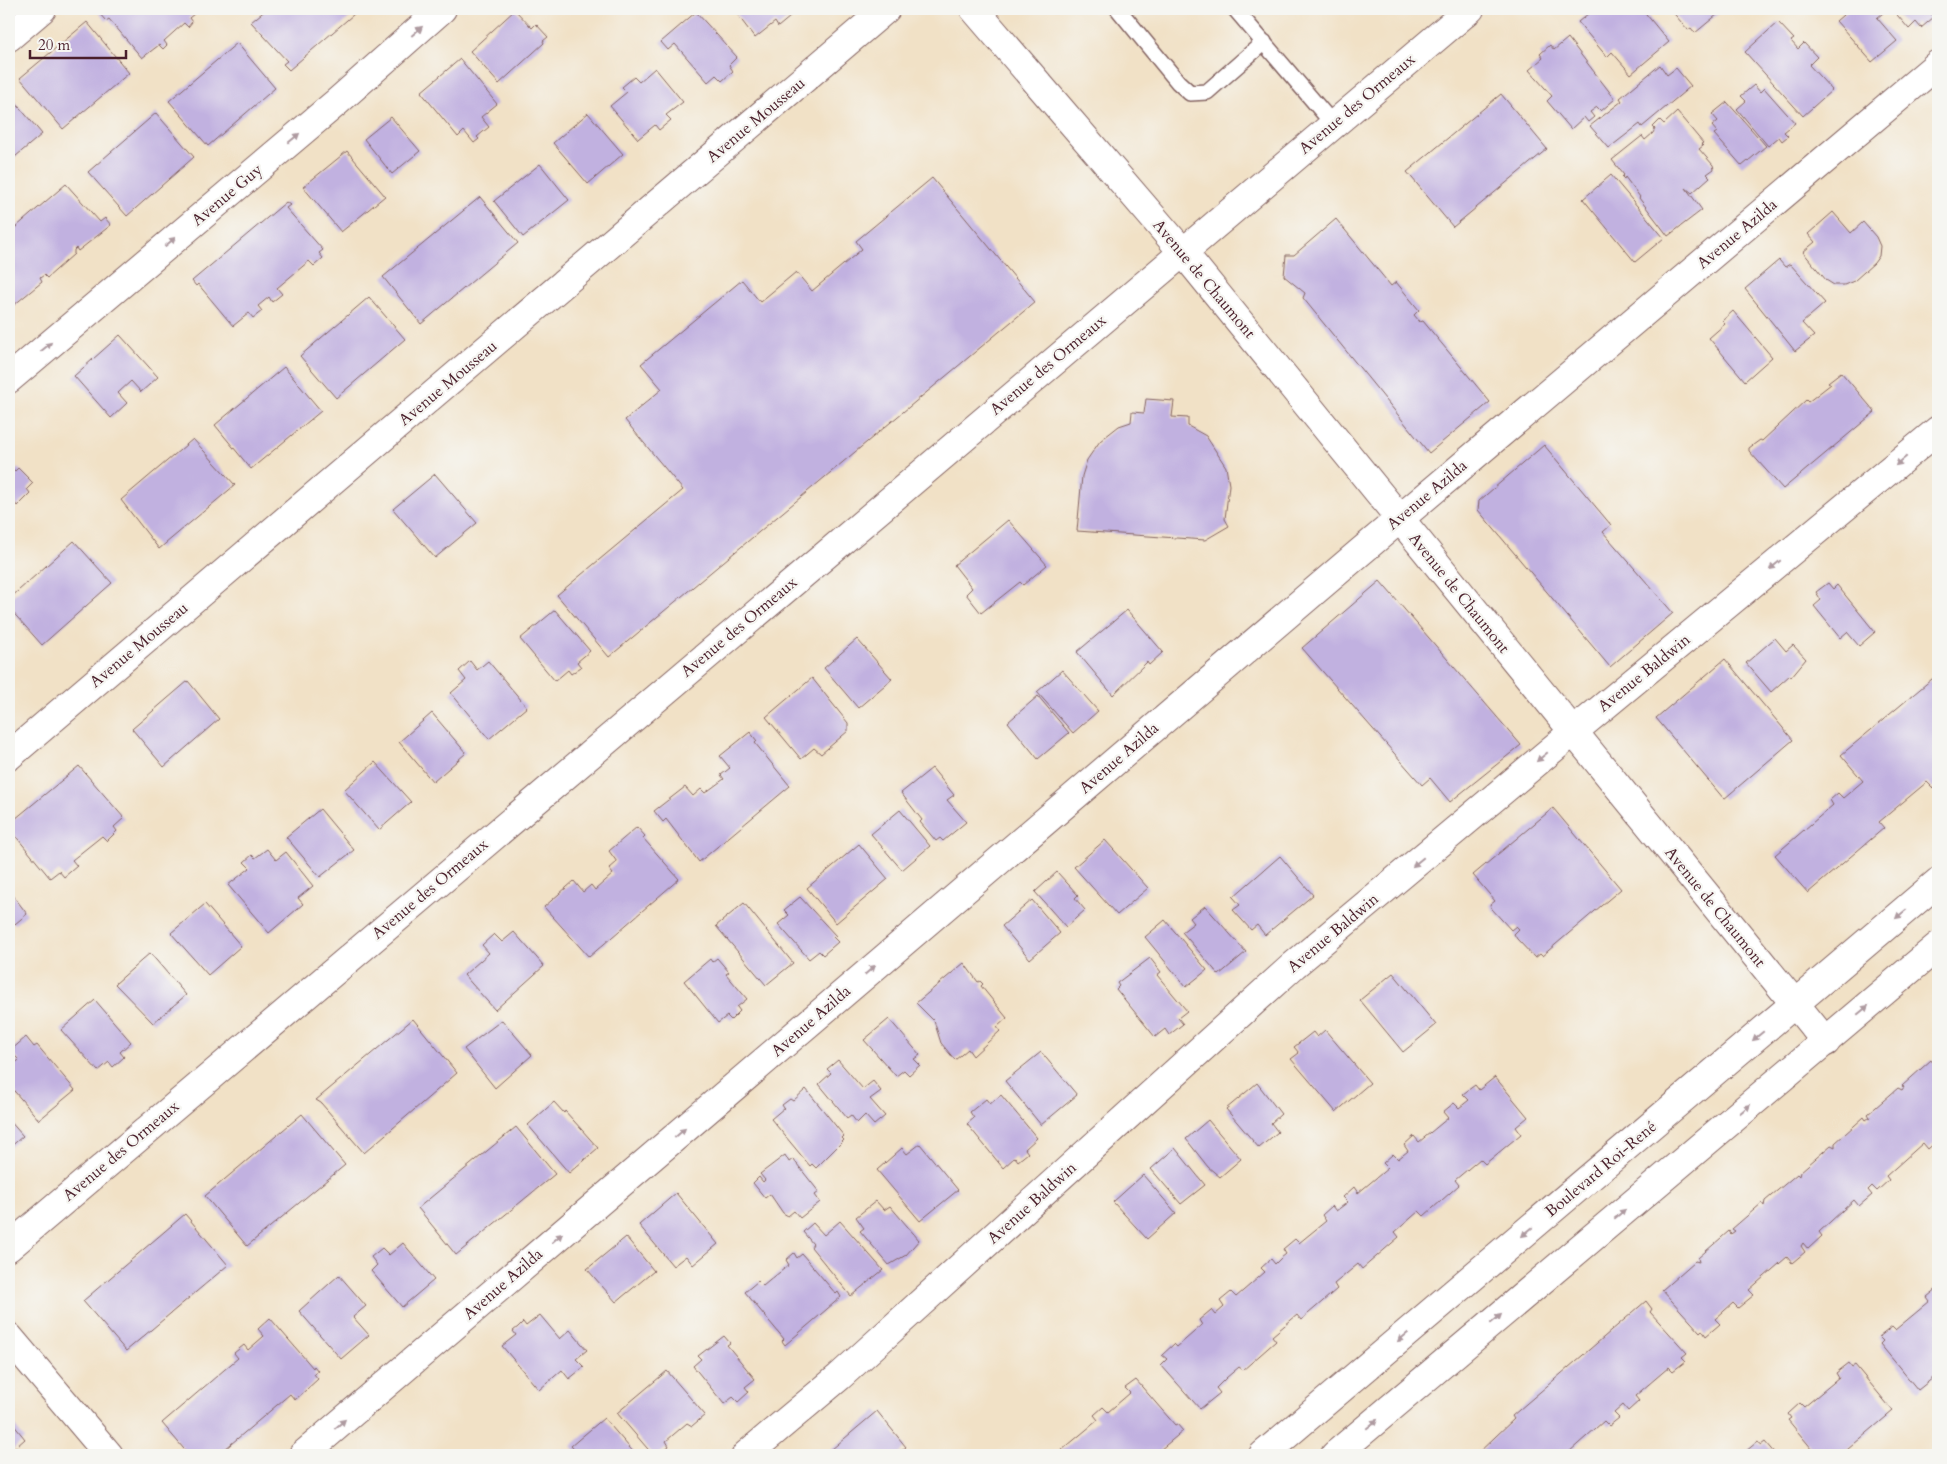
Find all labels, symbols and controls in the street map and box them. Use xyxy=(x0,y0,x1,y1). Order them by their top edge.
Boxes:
one-way arrow xyxy=(411,25,423,37)
scale bar xyxy=(30,28,126,60)
text: 20 m xyxy=(38,35,70,55)
street label: Avenue des Ormeaux xyxy=(1294,49,1420,159)
street label: Avenue Mousseau xyxy=(702,72,810,168)
one-way arrow xyxy=(288,132,301,143)
street label: Avenue Guy xyxy=(187,159,267,231)
street label: Avenue Azilda xyxy=(1692,194,1782,274)
street label: Avenue de Chaumont xyxy=(1148,215,1260,343)
one-way arrow xyxy=(164,237,177,248)
street label: Avenue des Ormeaux xyxy=(985,310,1111,420)
street label: Avenue Mousseau xyxy=(394,335,502,431)
one-way arrow xyxy=(39,342,52,353)
street label: Avenue Azilda xyxy=(1382,455,1472,535)
one-way arrow xyxy=(1894,456,1907,467)
street label: Avenue de Chaumont xyxy=(1403,528,1515,658)
one-way arrow xyxy=(1769,559,1782,570)
street label: Avenue des Ormeaux xyxy=(676,572,802,682)
street label: Avenue Mousseau xyxy=(85,597,193,693)
street label: Avenue Baldwin xyxy=(1593,629,1695,717)
street label: Avenue Azilda xyxy=(1075,717,1164,799)
one-way arrow xyxy=(1536,752,1549,763)
street label: Avenue des Ormeaux xyxy=(367,834,493,944)
street label: Avenue de Chaumont xyxy=(1659,842,1771,972)
one-way arrow xyxy=(1411,856,1424,867)
street label: Avenue Baldwin xyxy=(1283,888,1383,978)
one-way arrow xyxy=(1895,908,1908,919)
one-way arrow xyxy=(864,965,877,976)
street label: Avenue Azilda xyxy=(767,980,856,1062)
one-way arrow xyxy=(1856,1005,1869,1016)
one-way arrow xyxy=(1752,1030,1764,1042)
street label: Avenue des Ormeaux xyxy=(58,1096,184,1206)
one-way arrow xyxy=(1738,1104,1751,1115)
street label: Boulevard Roi-René xyxy=(1541,1116,1661,1222)
one-way arrow xyxy=(674,1127,686,1139)
street label: Avenue Baldwin xyxy=(983,1157,1081,1249)
one-way arrow xyxy=(1614,1209,1627,1220)
one-way arrow xyxy=(1522,1226,1534,1238)
one-way arrow xyxy=(550,1233,563,1244)
street label: Avenue Azilda xyxy=(459,1243,548,1325)
one-way arrow xyxy=(1490,1313,1502,1325)
one-way arrow xyxy=(1398,1331,1410,1343)
one-way arrow xyxy=(333,1418,346,1429)
one-way arrow xyxy=(1365,1418,1378,1429)

